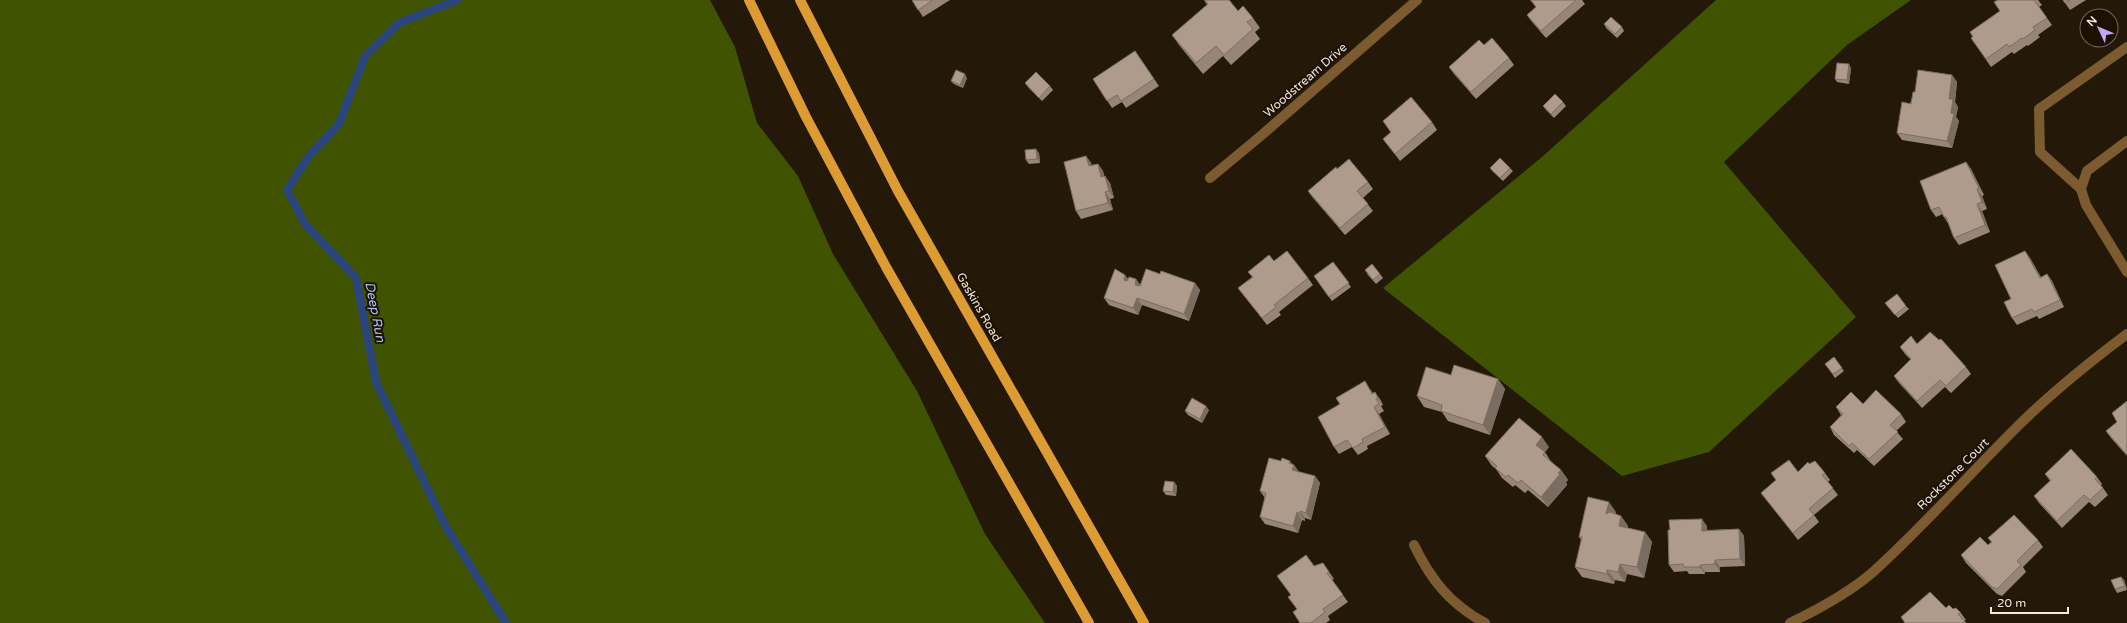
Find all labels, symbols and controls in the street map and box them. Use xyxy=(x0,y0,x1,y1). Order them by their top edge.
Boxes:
north arrow xyxy=(2079,8,2119,48)
text: N xyxy=(2084,14,2100,29)
street label: Woodstream Drive xyxy=(1261,40,1350,120)
street label: Gaskins Road xyxy=(954,270,1004,344)
water label: Deep Run xyxy=(361,281,389,344)
street label: Rockstone Court xyxy=(1914,435,1992,513)
scale bar xyxy=(1991,589,2068,615)
text: 20 m xyxy=(1997,596,2026,610)

